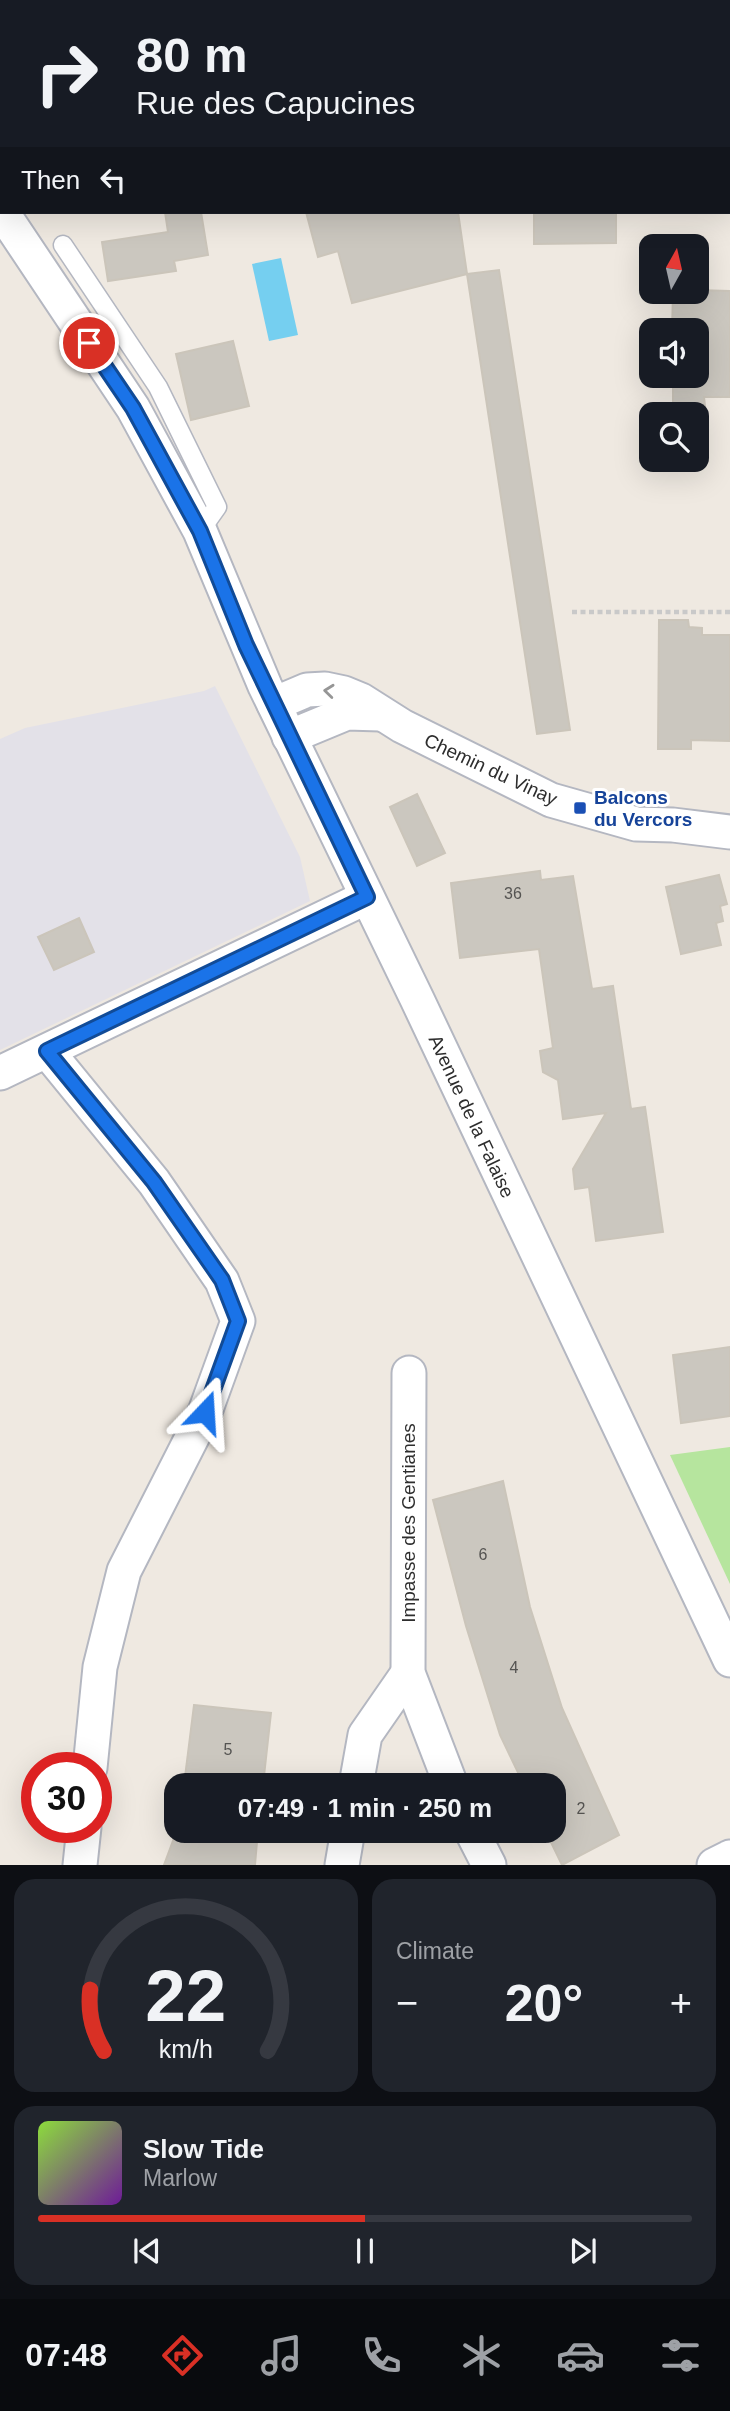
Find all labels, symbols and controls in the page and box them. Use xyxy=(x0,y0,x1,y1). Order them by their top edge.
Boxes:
icon: right xyxy=(21,28,112,119)
text: 80 m xyxy=(136,28,248,82)
text: Rue des Capucines xyxy=(136,85,415,121)
icon: left xyxy=(94,161,132,199)
text: Then xyxy=(21,165,80,195)
north arrow xyxy=(639,234,709,304)
map controls xyxy=(639,234,709,472)
pin xyxy=(59,313,119,373)
button: sound xyxy=(639,318,709,388)
icon: arrive xyxy=(70,324,108,362)
button: search xyxy=(639,402,709,472)
one-way arrow xyxy=(323,684,334,699)
street label: Chemin du Vinay xyxy=(421,729,561,810)
place label: Balcons du Vercors xyxy=(594,787,692,830)
marker: Balcons du Vercors xyxy=(572,800,588,816)
house number: 36 xyxy=(504,885,522,902)
street label: Avenue de la Falaise xyxy=(425,1032,518,1201)
position arrow xyxy=(168,1375,242,1449)
street label: Impasse des Gentianes xyxy=(398,1423,419,1623)
house number: 6 xyxy=(479,1546,488,1563)
house number: 4 xyxy=(510,1659,519,1676)
house number: 5 xyxy=(224,1741,233,1758)
speed limit sign: 30 xyxy=(21,1752,112,1843)
text: 07:49 · 1 min · 250 m xyxy=(238,1793,492,1823)
house number: 2 xyxy=(577,1800,586,1817)
text: Climate xyxy=(396,1938,474,1964)
text: 22 xyxy=(146,1956,226,2037)
text: 20° xyxy=(505,1974,583,2032)
text: − xyxy=(396,1982,418,2024)
text: + xyxy=(670,1982,692,2024)
text: km/h xyxy=(159,2035,213,2063)
text: Slow Tide xyxy=(143,2134,264,2164)
text: Marlow xyxy=(143,2165,217,2191)
icon: previous xyxy=(128,2232,166,2270)
icon: pause xyxy=(346,2232,384,2270)
icon: next xyxy=(564,2232,602,2270)
icon: directions xyxy=(158,2331,207,2380)
icon: music xyxy=(257,2331,306,2380)
icon: phone xyxy=(357,2331,406,2380)
icon: climate xyxy=(457,2331,506,2380)
icon: car xyxy=(556,2331,605,2380)
icon: filters xyxy=(656,2331,705,2380)
text: 07:48 xyxy=(25,2337,107,2373)

